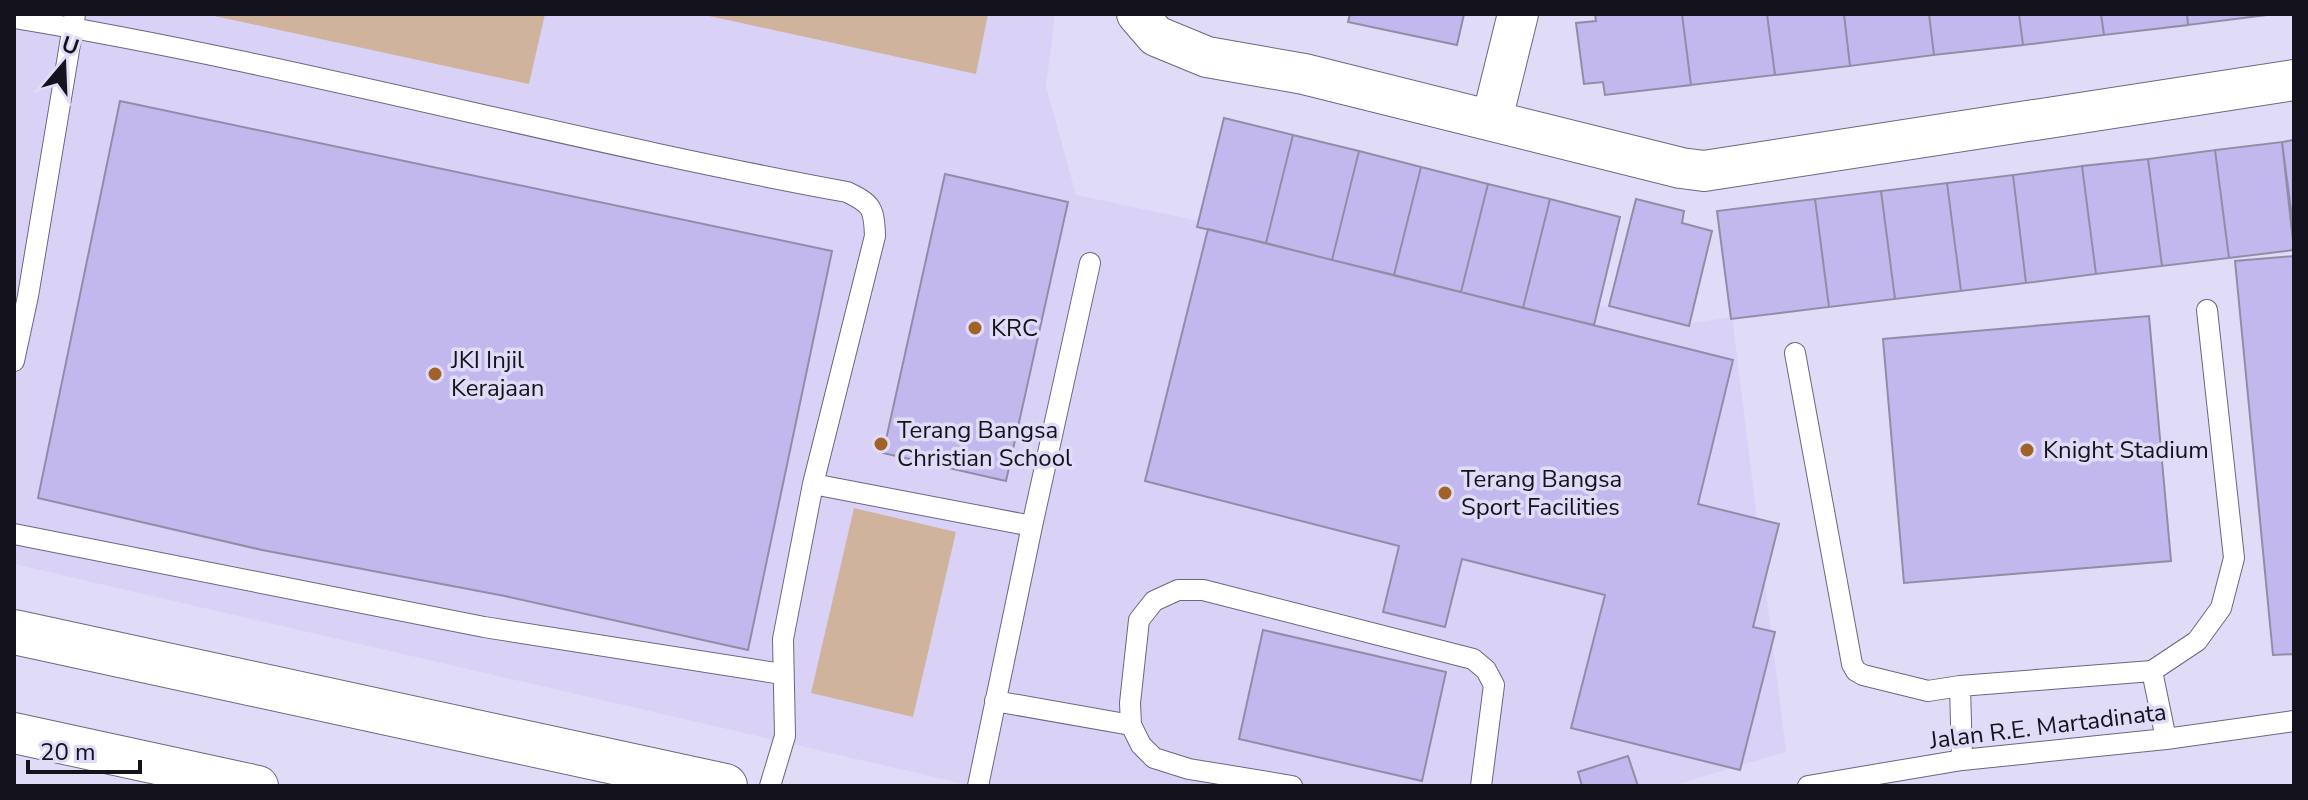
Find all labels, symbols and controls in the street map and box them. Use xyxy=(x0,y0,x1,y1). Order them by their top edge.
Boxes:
north arrow xyxy=(24,24,104,104)
text: U xyxy=(58,29,83,63)
place label: KRC xyxy=(991,312,1038,344)
marker: KRC xyxy=(966,319,984,337)
place label: JKI Injil Kerajaan xyxy=(450,344,544,404)
marker: JKI Injil Kerajaan xyxy=(426,365,444,383)
place label: Terang Bangsa Christian School xyxy=(897,414,1072,474)
place label: Knight Stadium xyxy=(2043,434,2209,466)
marker: Terang Bangsa Christian School xyxy=(872,435,890,453)
marker: Knight Stadium xyxy=(2018,441,2036,459)
place label: Terang Bangsa Sport Facilities xyxy=(1461,463,1622,523)
marker: Terang Bangsa Sport Facilities xyxy=(1436,484,1454,502)
street label: Jalan R.E. Martadinata xyxy=(1927,696,2168,757)
scale bar xyxy=(28,724,140,774)
text: 20 m xyxy=(40,736,96,768)

